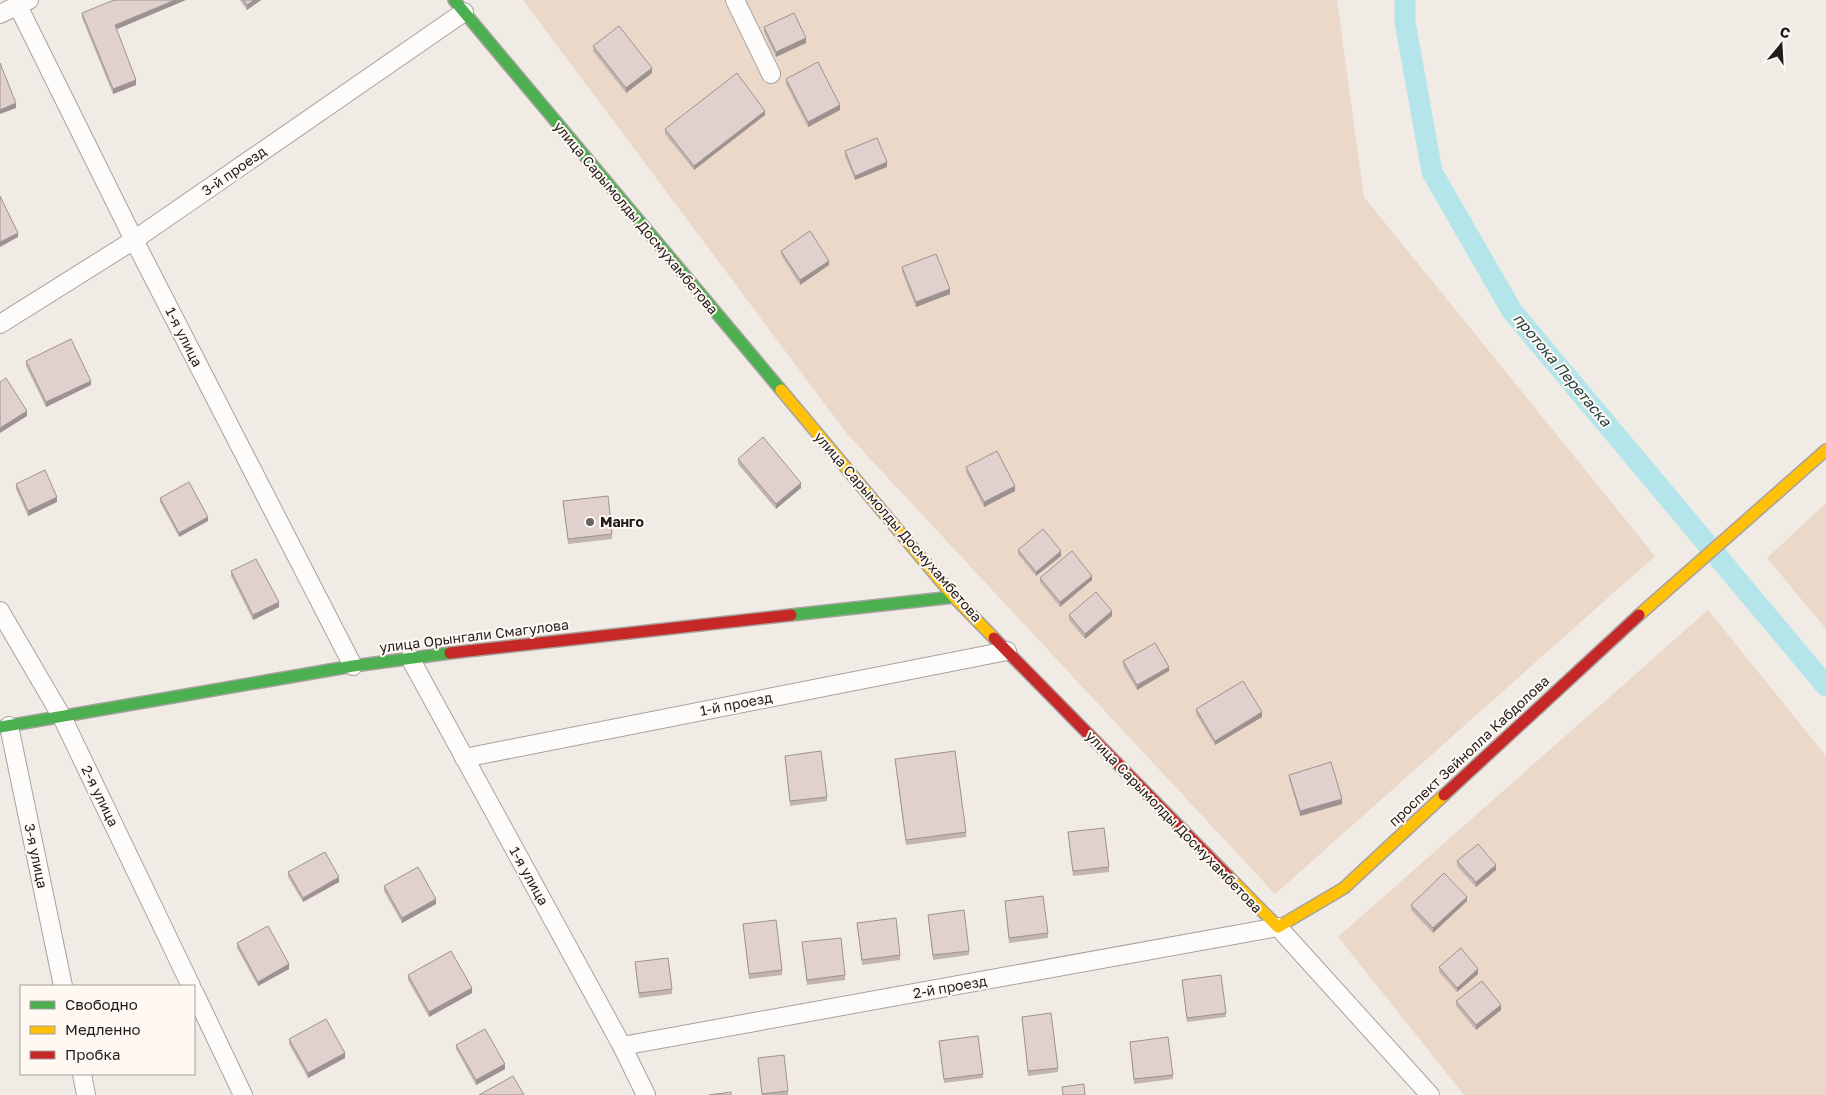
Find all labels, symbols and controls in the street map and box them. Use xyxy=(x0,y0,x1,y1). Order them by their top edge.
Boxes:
north arrow xyxy=(1756,20,1806,70)
text: С xyxy=(1778,23,1793,42)
street label: улица Сарымолды Досмухамбетова xyxy=(551,118,722,318)
street label: 3-й проезд xyxy=(198,142,270,199)
street label: 1-я улица xyxy=(162,304,207,369)
water label: протока Перетаска xyxy=(1510,309,1616,430)
street label: улица Сарымолды Досмухамбетова xyxy=(811,428,986,625)
place label: Манго xyxy=(600,513,644,530)
marker: Манго xyxy=(584,516,596,528)
street label: улица Орынгали Смагулова xyxy=(378,615,570,656)
street label: проспект Зейнолла Кабдолова xyxy=(1385,672,1552,830)
street label: 1-й проезд xyxy=(698,688,774,719)
street label: улица Сарымолды Досмухамбетова xyxy=(1083,727,1266,916)
street label: 2-я улица xyxy=(78,762,123,829)
street label: 3-я улица xyxy=(21,822,52,890)
street label: 1-я улица xyxy=(506,843,553,908)
street label: 2-й проезд xyxy=(912,972,989,1001)
legend xyxy=(20,985,195,1075)
text: Свободно xyxy=(65,995,138,1013)
text: Медленно xyxy=(65,1020,141,1038)
text: Пробка xyxy=(65,1045,120,1063)

